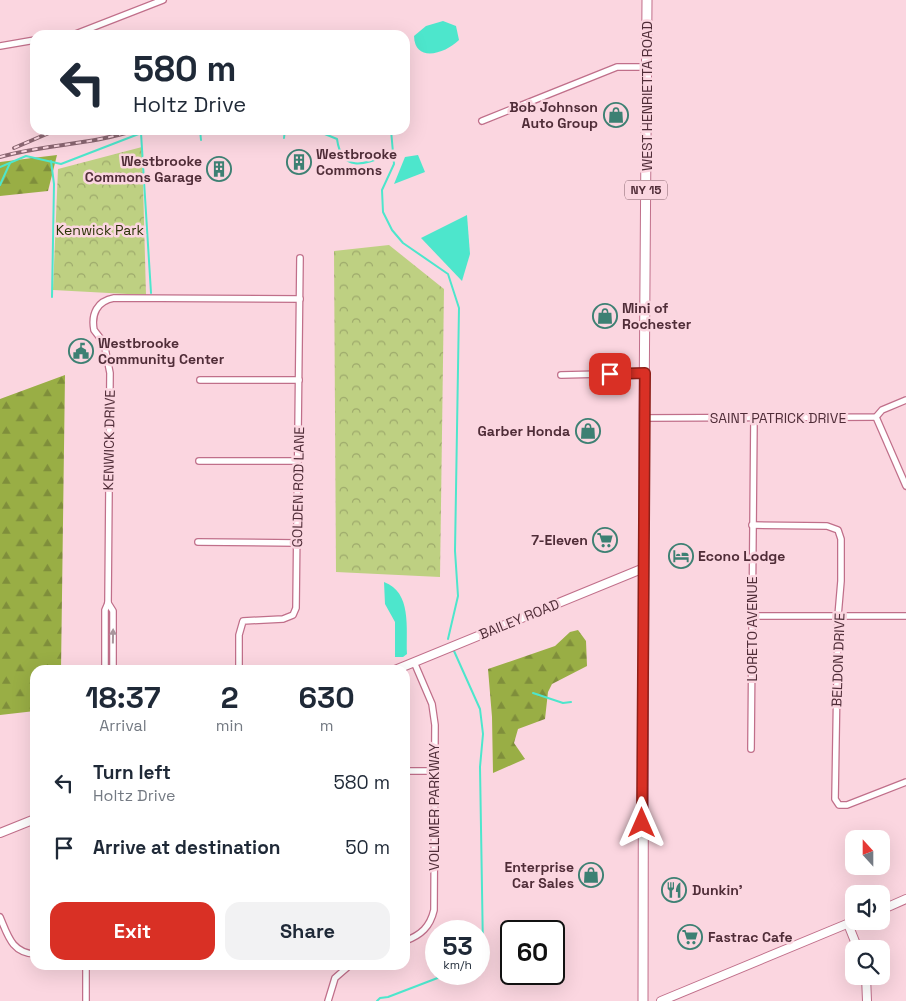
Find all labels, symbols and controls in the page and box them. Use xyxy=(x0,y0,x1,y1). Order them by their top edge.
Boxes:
street label: WEST HENRIETTA ROAD xyxy=(638,21,656,171)
text: 580 m xyxy=(133,47,236,91)
icon: left xyxy=(50,50,115,115)
text: Holtz Drive xyxy=(133,90,246,118)
place label: Bob Johnson Auto Group xyxy=(509,98,598,132)
shop icon: Bob Johnson Auto Group xyxy=(603,102,629,128)
place label: Westbrooke Commons xyxy=(316,145,397,179)
building icon: Westbrooke Commons xyxy=(286,149,312,175)
place label: Westbrooke Commons Garage xyxy=(85,152,202,186)
building icon: Westbrooke Commons Garage xyxy=(206,156,232,182)
road number: NY 15 xyxy=(625,180,667,200)
park label: Kenwick Park xyxy=(56,221,145,239)
place label: Mini of Rochester xyxy=(622,299,692,333)
shop icon: Mini of Rochester xyxy=(592,303,618,329)
place label: Westbrooke Community Center xyxy=(98,334,225,368)
public building icon: Westbrooke Community Center xyxy=(68,338,94,364)
pin xyxy=(589,353,631,395)
icon: arrive xyxy=(596,360,624,388)
street label: KENWICK DRIVE xyxy=(99,389,119,490)
street label: SAINT PATRICK DRIVE xyxy=(710,409,846,427)
shop icon: Garber Honda xyxy=(575,418,601,444)
place label: Garber Honda xyxy=(478,422,570,440)
street label: GOLDEN ROD LANE xyxy=(288,426,308,547)
supermarket icon: 7-Eleven xyxy=(592,527,618,553)
place label: 7-Eleven xyxy=(531,531,588,549)
hotel icon: Econo Lodge xyxy=(668,543,694,569)
place label: Econo Lodge xyxy=(698,547,785,565)
street label: LORETO AVENUE xyxy=(743,576,761,682)
street label: BAILEY ROAD xyxy=(476,595,562,643)
street label: BELDON DRIVE xyxy=(827,612,849,707)
one-way arrow xyxy=(109,627,117,643)
text: 18:37 xyxy=(85,678,161,717)
text: 2 xyxy=(221,678,238,717)
text: 630 xyxy=(299,678,355,717)
text: Arrival xyxy=(99,715,147,736)
text: min xyxy=(216,715,243,736)
text: m xyxy=(320,715,334,736)
street label: VOLLMER PARKWAY xyxy=(425,743,443,871)
text: Turn left xyxy=(93,760,171,785)
icon: left xyxy=(50,769,78,797)
text: 580 m xyxy=(333,770,390,795)
text: Holtz Drive xyxy=(93,785,175,806)
position arrow xyxy=(615,796,667,848)
north arrow xyxy=(845,830,890,875)
map controls xyxy=(845,830,890,985)
icon: arrive xyxy=(50,834,78,862)
text: Arrive at destination xyxy=(93,835,281,860)
text: 50 m xyxy=(345,835,390,860)
place label: Enterprise Car Sales xyxy=(504,858,574,892)
shop icon: Enterprise Car Sales xyxy=(578,862,604,888)
restaurant icon: Dunkin' xyxy=(661,877,687,903)
place label: Dunkin' xyxy=(692,881,743,899)
button: sound xyxy=(845,885,890,930)
button: Exit xyxy=(50,902,215,960)
button: Share xyxy=(225,902,390,960)
speed limit sign: 60 xyxy=(500,920,565,985)
supermarket icon: Fastrac Cafe xyxy=(677,924,703,950)
place label: Fastrac Cafe xyxy=(708,928,793,946)
text: 53 xyxy=(442,930,473,962)
button: search xyxy=(845,940,890,985)
text: km/h xyxy=(443,957,472,973)

